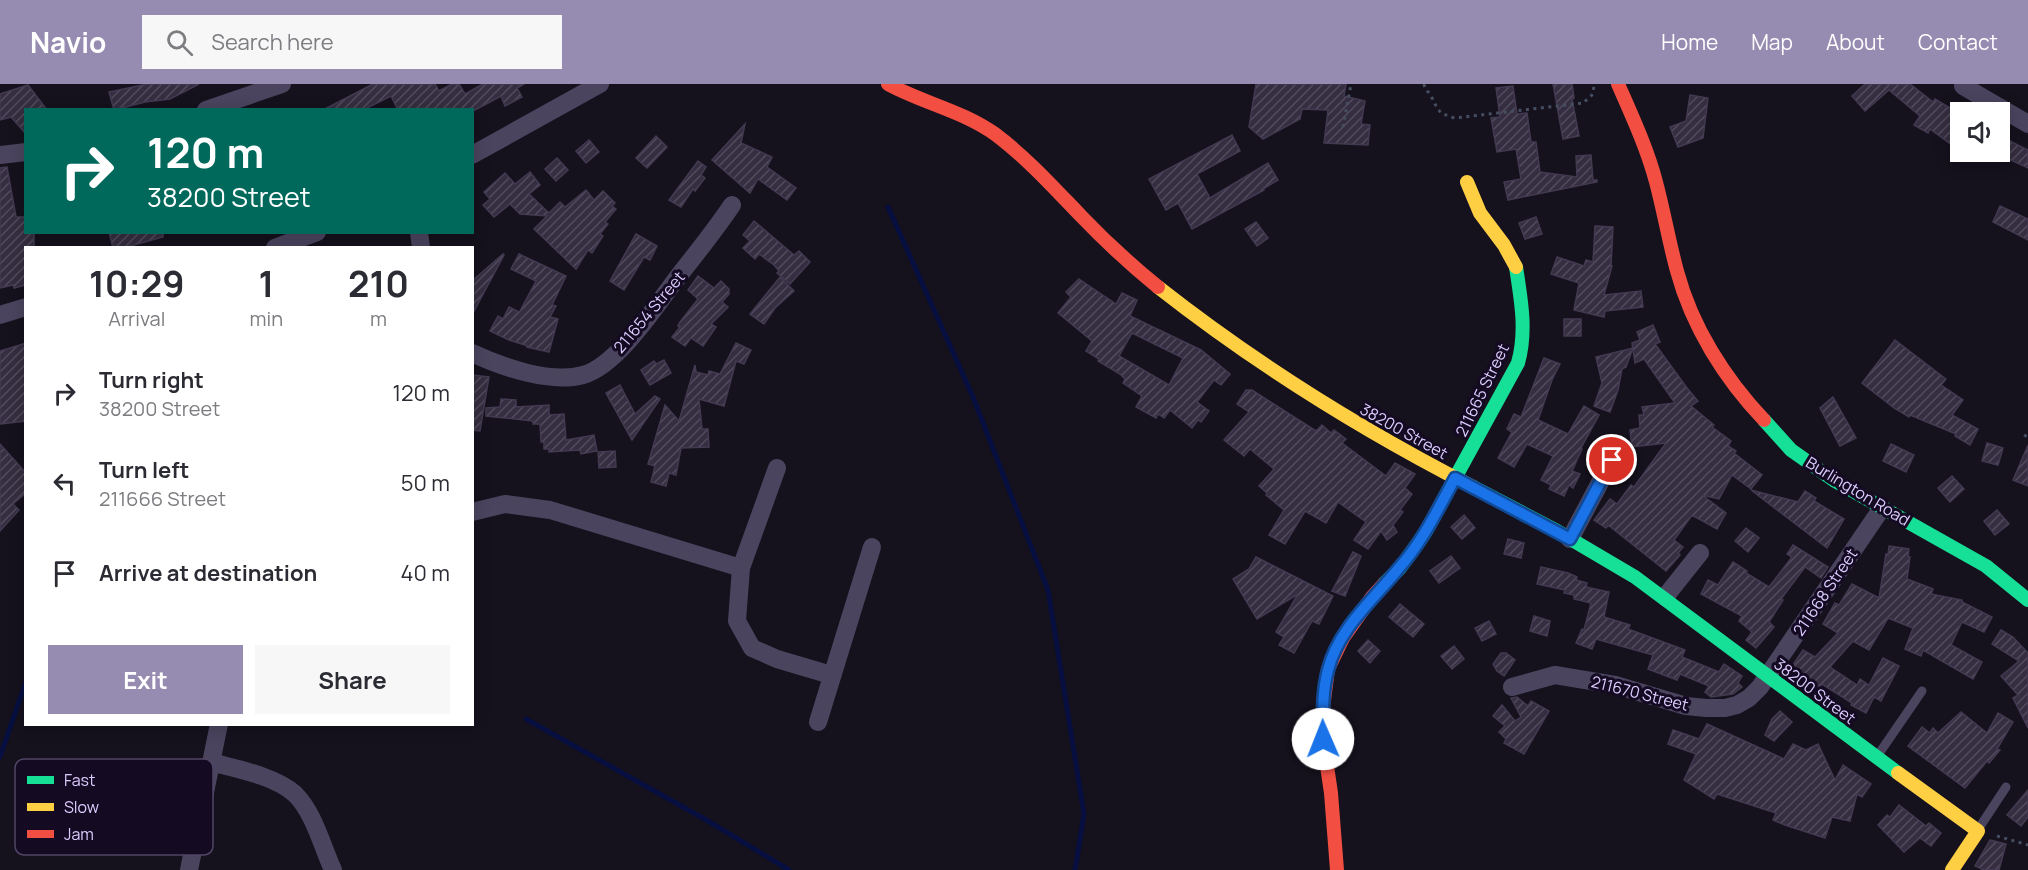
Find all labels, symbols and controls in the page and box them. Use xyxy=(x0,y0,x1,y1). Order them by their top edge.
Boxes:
search box xyxy=(142,15,562,69)
text: Navio xyxy=(30,23,106,61)
icon: search xyxy=(163,26,196,59)
text: Search here xyxy=(211,27,334,57)
text: Home xyxy=(1661,28,1718,56)
text: Map xyxy=(1751,28,1793,56)
text: About xyxy=(1826,28,1885,56)
text: Contact xyxy=(1918,28,1998,56)
map controls xyxy=(1950,102,2010,162)
button: sound xyxy=(1950,102,2010,162)
text: 120 m xyxy=(147,123,264,181)
icon: right xyxy=(48,132,126,210)
text: 38200 Street xyxy=(147,178,311,215)
text: 10:29 xyxy=(89,259,185,308)
text: 1 xyxy=(258,259,274,308)
text: 210 xyxy=(348,259,409,308)
street label: 211654 Street xyxy=(608,266,690,358)
text: Arrival xyxy=(108,305,165,332)
text: min xyxy=(250,305,283,332)
text: m xyxy=(370,305,387,332)
street label: 211665 Street xyxy=(1450,340,1514,440)
text: Turn right xyxy=(99,365,204,395)
icon: right xyxy=(48,377,81,410)
text: 120 m xyxy=(392,378,450,408)
text: 38200 Street xyxy=(99,395,220,422)
street label: 38200 Street xyxy=(1356,398,1452,464)
pin xyxy=(1586,434,1637,485)
icon: arrive xyxy=(1595,443,1628,476)
street label: Burlington Road xyxy=(1802,451,1914,531)
text: Turn left xyxy=(99,455,189,485)
icon: left xyxy=(48,467,81,500)
text: 50 m xyxy=(401,468,450,498)
text: 211666 Street xyxy=(99,485,226,512)
street label: 211668 Street xyxy=(1788,544,1862,640)
icon: arrive xyxy=(48,557,81,590)
text: Arrive at destination xyxy=(99,558,317,588)
text: 40 m xyxy=(401,558,450,588)
button: Exit xyxy=(48,645,243,714)
button: Share xyxy=(255,645,450,714)
street label: 38200 Street xyxy=(1770,653,1860,729)
street label: 211670 Street xyxy=(1589,670,1691,716)
position arrow xyxy=(1291,707,1355,771)
legend xyxy=(15,759,213,855)
text: Fast xyxy=(64,769,95,791)
text: Slow xyxy=(64,796,99,818)
text: Jam xyxy=(64,823,94,845)

